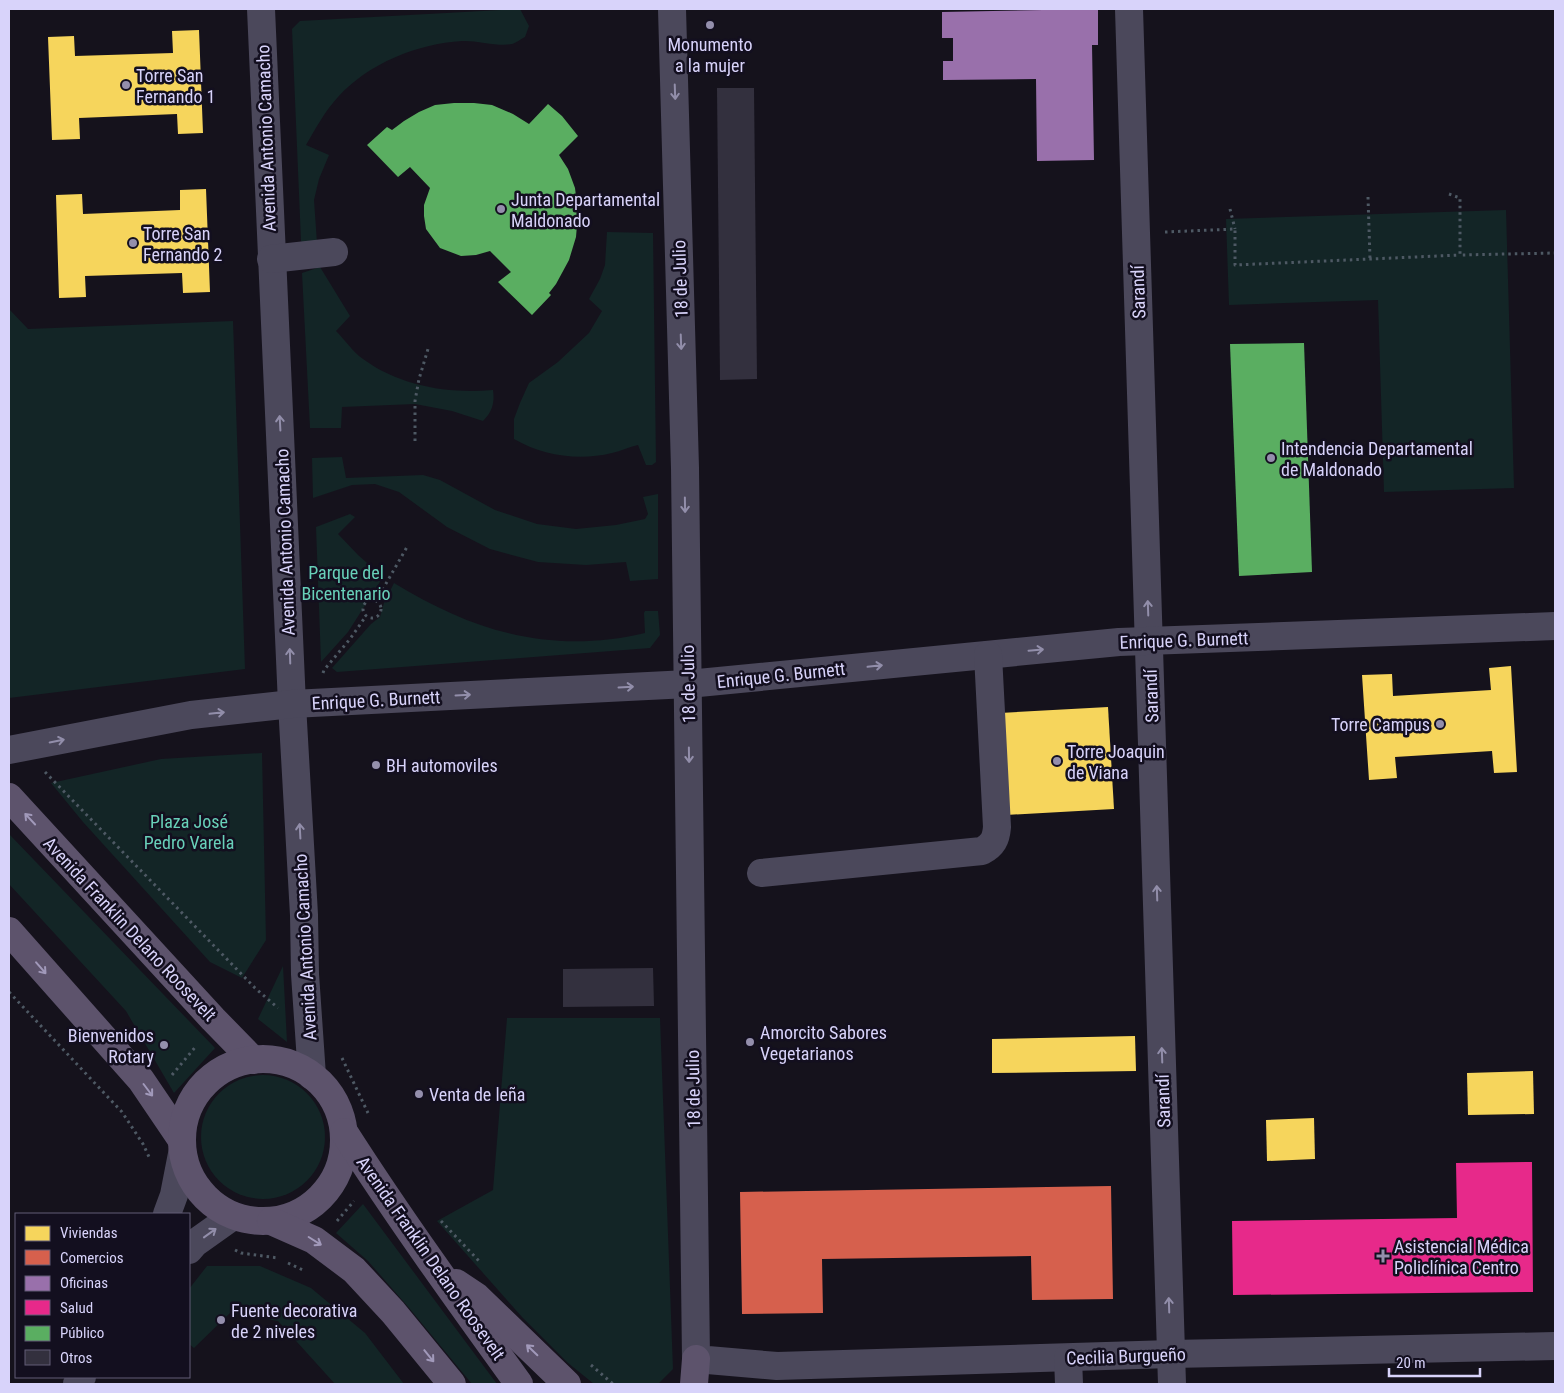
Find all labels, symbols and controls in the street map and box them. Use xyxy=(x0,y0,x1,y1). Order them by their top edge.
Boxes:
marker: Monumento a la mujer xyxy=(704,19,716,31)
place label: Monumento a la mujer xyxy=(668,34,752,76)
street label: Avenida Antonio Camacho xyxy=(252,44,280,232)
place label: Torre San Fernando 1 xyxy=(136,65,215,107)
marker: Torre San Fernando 1 xyxy=(120,79,132,91)
one-way arrow xyxy=(670,84,679,100)
place label: Junta Departamental Maldonado xyxy=(511,189,660,231)
marker: Junta Departamental Maldonado xyxy=(495,203,507,215)
place label: Torre San Fernando 2 xyxy=(143,223,223,265)
marker: Torre San Fernando 2 xyxy=(127,237,139,249)
street label: 18 de Julio xyxy=(668,240,692,318)
street label: Sarandí xyxy=(1127,264,1149,319)
one-way arrow xyxy=(677,334,686,350)
one-way arrow xyxy=(276,416,285,432)
place label: Intendencia Departamental de Maldonado xyxy=(1281,438,1473,480)
street label: Avenida Antonio Camacho xyxy=(271,448,299,636)
marker: Intendencia Departamental de Maldonado xyxy=(1265,452,1277,464)
one-way arrow xyxy=(680,496,690,513)
park label: Parque del Bicentenario xyxy=(301,562,391,604)
one-way arrow xyxy=(1143,600,1153,616)
street label: Enrique G. Burnett xyxy=(1119,627,1249,653)
street label: 18 de Julio xyxy=(677,645,699,723)
one-way arrow xyxy=(1028,645,1044,655)
one-way arrow xyxy=(286,648,295,664)
street label: Enrique G. Burnett xyxy=(716,658,846,692)
one-way arrow xyxy=(866,661,882,670)
street label: Sarandí xyxy=(1140,668,1162,723)
one-way arrow xyxy=(617,682,633,691)
street label: Enrique G. Burnett xyxy=(311,686,441,714)
one-way arrow xyxy=(455,691,471,700)
one-way arrow xyxy=(208,708,224,718)
place label: Torre Campus xyxy=(1331,714,1430,735)
marker: Torre Campus xyxy=(1434,718,1446,730)
one-way arrow xyxy=(48,736,64,745)
place label: Torre Joaquin de Viana xyxy=(1067,741,1165,783)
one-way arrow xyxy=(684,746,694,763)
place label: BH automoviles xyxy=(386,755,498,776)
marker: Torre Joaquin de Viana xyxy=(1051,755,1063,767)
marker: BH automoviles xyxy=(370,759,382,771)
park label: Plaza José Pedro Varela xyxy=(144,811,234,853)
one-way arrow xyxy=(24,813,35,826)
one-way arrow xyxy=(295,823,304,839)
street label: Avenida Franklin Delano Roosevelt xyxy=(39,833,221,1025)
street label: Avenida Antonio Camacho xyxy=(290,853,320,1041)
one-way arrow xyxy=(1152,885,1162,902)
one-way arrow xyxy=(35,961,47,974)
place label: Amorcito Sabores Vegetarianos xyxy=(760,1022,887,1064)
place label: Bienvenidos Rotary xyxy=(68,1025,154,1067)
marker: Amorcito Sabores Vegetarianos xyxy=(744,1036,756,1048)
marker: Bienvenidos Rotary xyxy=(158,1039,170,1051)
one-way arrow xyxy=(1157,1048,1166,1064)
street label: 18 de Julio xyxy=(682,1050,704,1128)
street label: Sarandí xyxy=(1152,1073,1174,1128)
one-way arrow xyxy=(143,1083,153,1097)
place label: Venta de leña xyxy=(429,1084,525,1105)
marker: Venta de leña xyxy=(413,1088,425,1100)
street label: Avenida Franklin Delano Roosevelt xyxy=(353,1152,509,1364)
legend xyxy=(15,1213,190,1378)
text: Viviendas xyxy=(60,1224,118,1242)
one-way arrow xyxy=(203,1227,216,1238)
one-way arrow xyxy=(308,1236,322,1247)
place label: Asistencial Médica Policlínica Centro xyxy=(1394,1236,1529,1278)
text: Comercios xyxy=(60,1249,124,1267)
marker: Asistencial Médica Policlínica Centro xyxy=(1376,1249,1390,1263)
text: Oficinas xyxy=(60,1274,108,1292)
one-way arrow xyxy=(1165,1298,1174,1314)
text: Salud xyxy=(60,1299,93,1317)
place label: Fuente decorativa de 2 niveles xyxy=(231,1300,357,1342)
marker: Fuente decorativa de 2 niveles xyxy=(215,1314,227,1326)
text: Público xyxy=(60,1324,104,1342)
street label: Cecilia Burgueño xyxy=(1066,1343,1186,1369)
one-way arrow xyxy=(526,1344,538,1357)
scale bar xyxy=(1389,1346,1480,1378)
text: Otros xyxy=(60,1349,92,1367)
one-way arrow xyxy=(423,1349,434,1362)
text: 20 m xyxy=(1396,1354,1426,1372)

